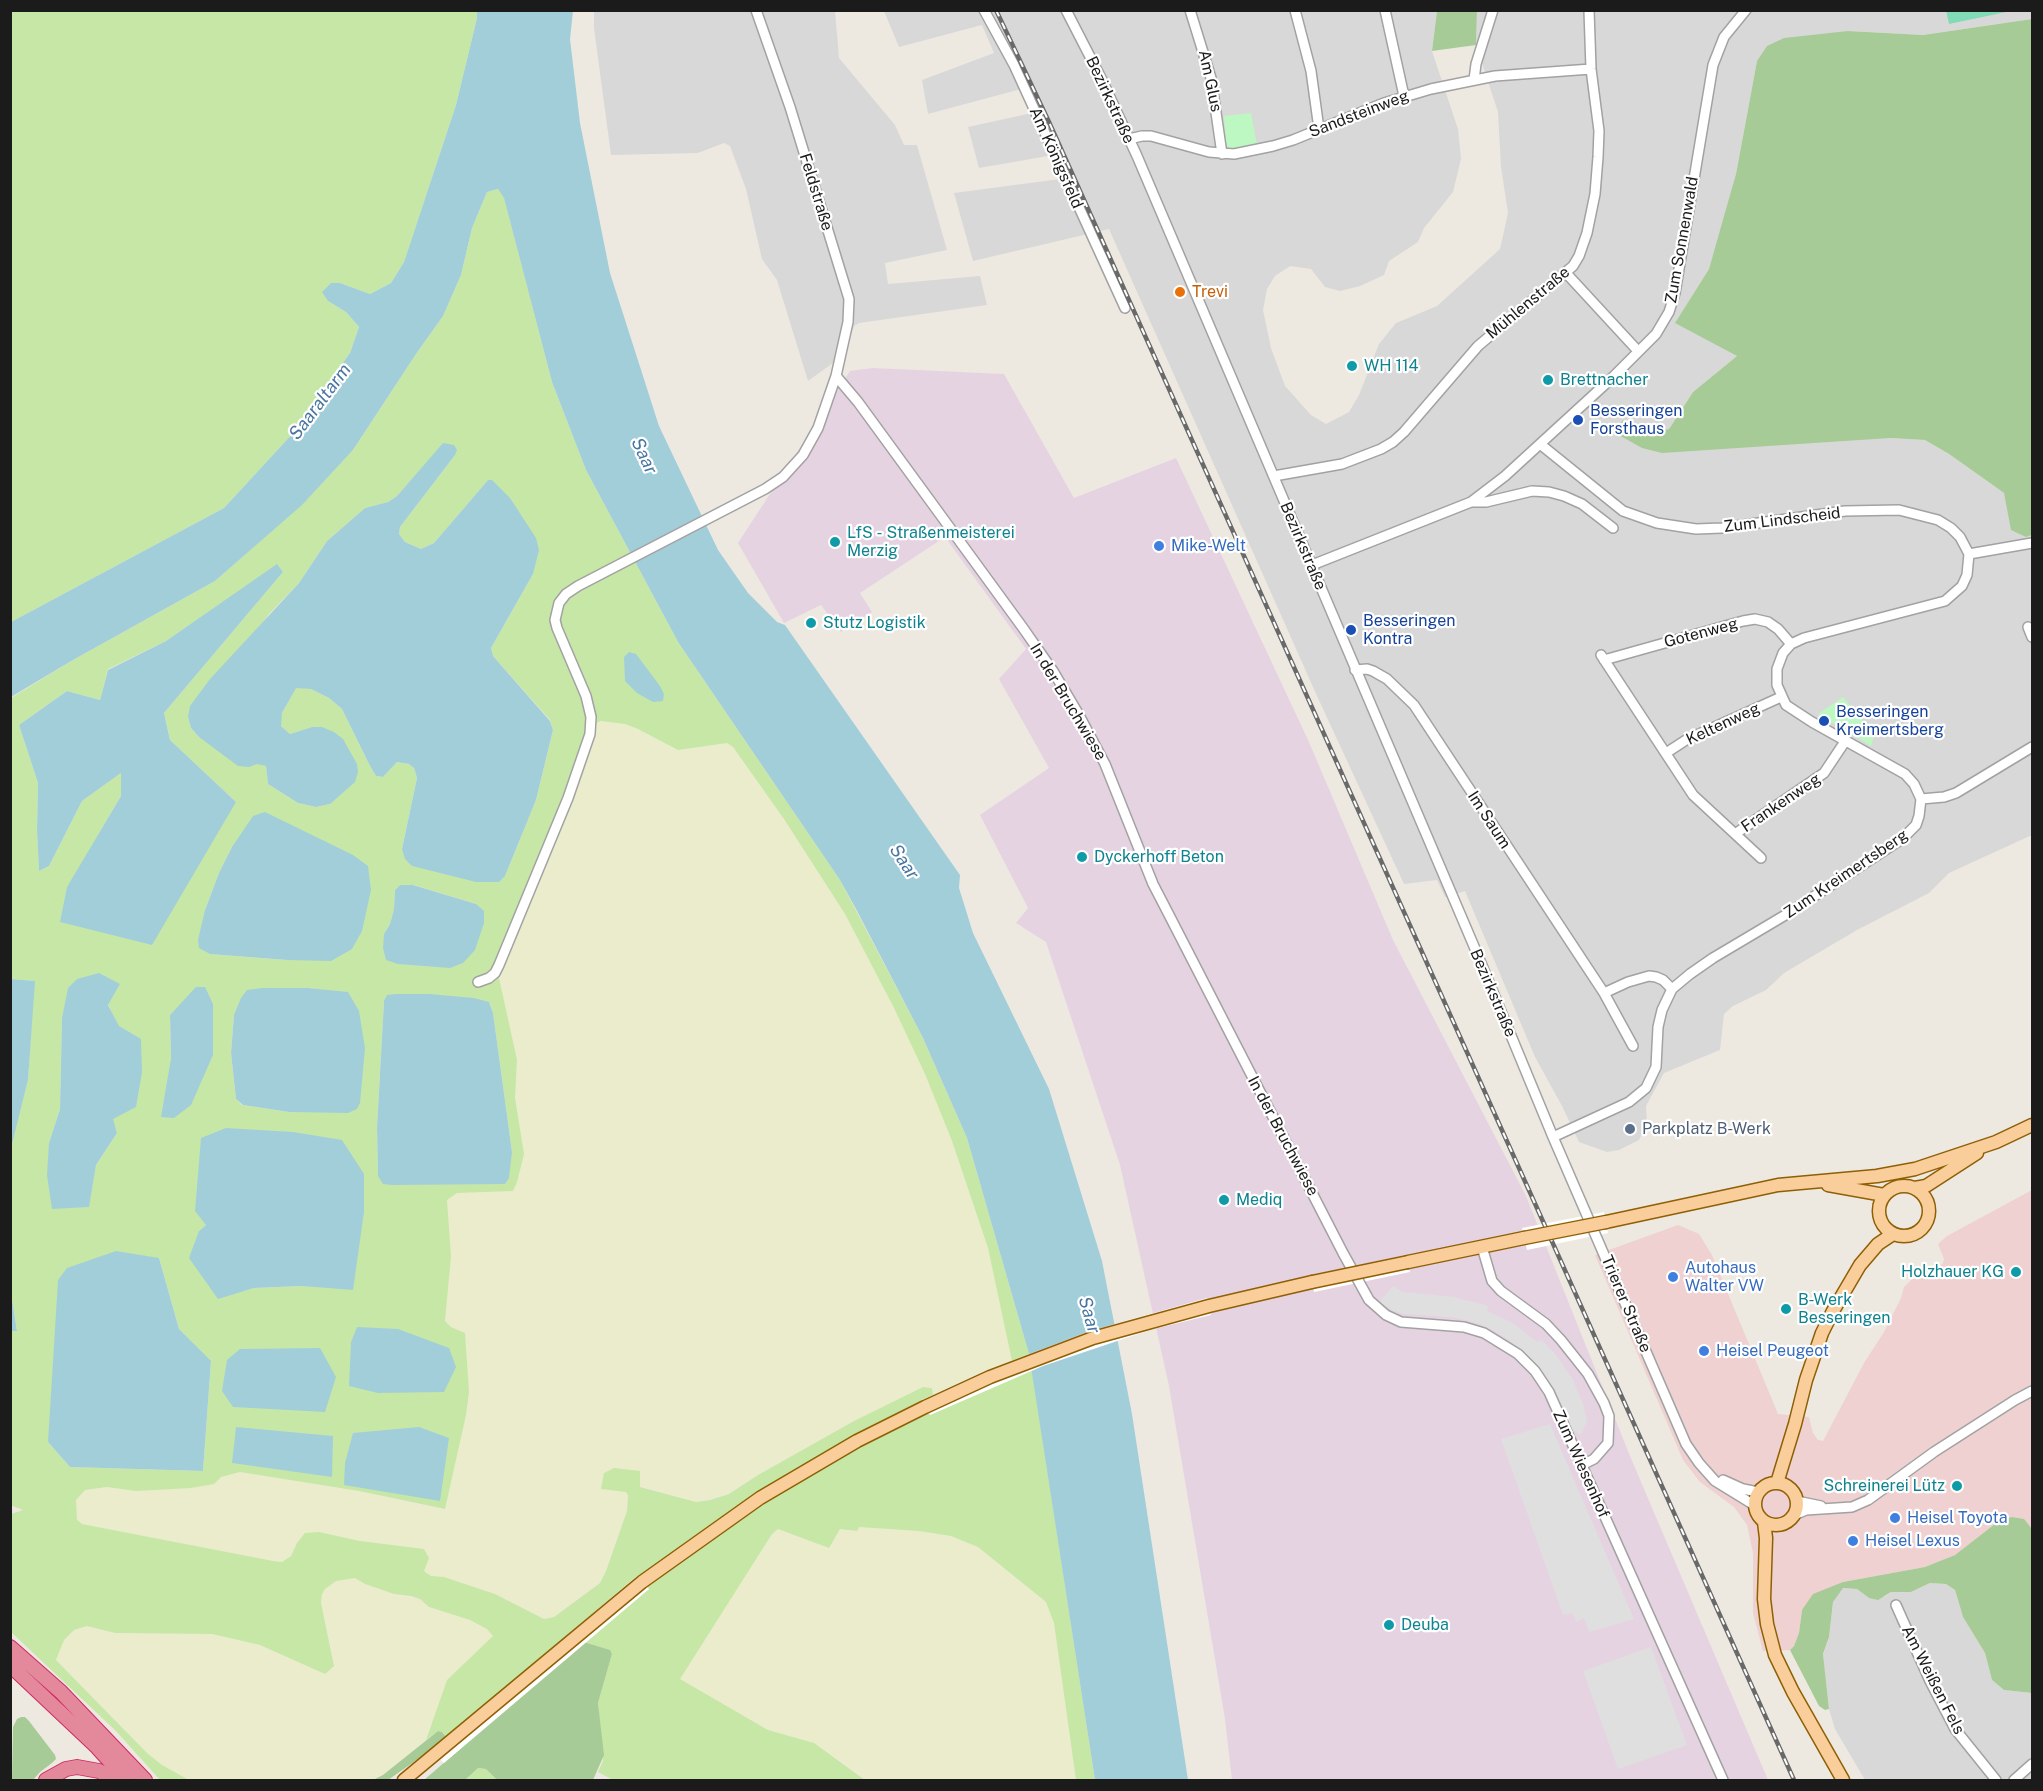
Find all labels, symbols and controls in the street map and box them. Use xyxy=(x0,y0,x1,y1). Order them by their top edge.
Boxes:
street label: Am Glus xyxy=(1194,48,1226,114)
street label: Bezirkstraße xyxy=(1081,53,1139,147)
street label: Sandsteinweg xyxy=(1306,86,1412,142)
street label: Am Königsfeld xyxy=(1025,104,1087,212)
street label: Feldstraße xyxy=(795,151,837,233)
street label: Zum Sonnenwald xyxy=(1661,175,1703,305)
street label: Mühlenstraße xyxy=(1482,263,1574,343)
place label: Trevi xyxy=(1192,282,1228,302)
marker: Trevi xyxy=(1173,285,1187,299)
place label: WH 114 xyxy=(1364,356,1418,376)
marker: WH 114 xyxy=(1345,359,1359,373)
water label: Saaraltarm xyxy=(284,360,356,444)
place label: Brettnacher xyxy=(1560,370,1648,390)
marker: Brettnacher xyxy=(1541,373,1555,387)
place label: Besseringen Forsthaus xyxy=(1590,401,1683,439)
marker: Besseringen Forsthaus xyxy=(1571,413,1585,427)
water label: Saar xyxy=(626,434,662,478)
street label: Bezirkstraße xyxy=(1276,499,1330,593)
street label: Zum Lindscheid xyxy=(1722,503,1842,537)
place label: LfS - Straßenmeisterei Merzig xyxy=(847,523,1015,561)
marker: LfS - Straßenmeisterei Merzig xyxy=(828,535,842,549)
place label: Mike-Welt xyxy=(1171,536,1246,556)
marker: Mike-Welt xyxy=(1152,539,1166,553)
place label: Besseringen Kontra xyxy=(1363,611,1456,649)
place label: Stutz Logistik xyxy=(823,613,926,633)
street label: Gotenweg xyxy=(1662,614,1740,652)
marker: Stutz Logistik xyxy=(804,616,818,630)
marker: Besseringen Kontra xyxy=(1344,623,1358,637)
street label: In der Bruchwiese xyxy=(1026,640,1110,764)
street label: Keltenweg xyxy=(1683,699,1763,749)
place label: Besseringen Kreimertsberg xyxy=(1836,702,1944,740)
marker: Besseringen Kreimertsberg xyxy=(1817,714,1831,728)
street label: Frankenweg xyxy=(1738,769,1824,837)
street label: Im Saum xyxy=(1463,788,1515,852)
street label: Zum Kreimertsberg xyxy=(1780,825,1912,923)
water label: Saar xyxy=(885,840,923,884)
place label: Dyckerhoff Beton xyxy=(1094,847,1224,867)
marker: Dyckerhoff Beton xyxy=(1075,850,1089,864)
street label: Bezirkstraße xyxy=(1466,946,1520,1040)
street label: In der Bruchwiese xyxy=(1243,1073,1323,1199)
place label: Parkplatz B-Werk xyxy=(1642,1119,1771,1139)
marker: Parkplatz B-Werk xyxy=(1623,1122,1637,1136)
place label: Mediq xyxy=(1236,1190,1282,1210)
marker: Mediq xyxy=(1217,1193,1231,1207)
street label: Trierer Straße xyxy=(1597,1253,1655,1355)
place label: Autohaus Walter VW xyxy=(1685,1258,1764,1296)
place label: Holzhauer KG xyxy=(1901,1262,2004,1282)
marker: Holzhauer KG xyxy=(2009,1265,2023,1279)
marker: Autohaus Walter VW xyxy=(1666,1270,1680,1284)
place label: B-Werk Besseringen xyxy=(1798,1290,1891,1328)
water label: Saar xyxy=(1073,1294,1105,1336)
marker: B-Werk Besseringen xyxy=(1779,1302,1793,1316)
place label: Heisel Peugeot xyxy=(1716,1341,1829,1361)
marker: Heisel Peugeot xyxy=(1697,1344,1711,1358)
street label: Zum Wiesenhof xyxy=(1549,1407,1613,1521)
place label: Schreinerei Lütz xyxy=(1823,1476,1945,1496)
marker: Schreinerei Lütz xyxy=(1950,1479,1964,1493)
place label: Heisel Toyota xyxy=(1907,1508,2007,1528)
marker: Heisel Toyota xyxy=(1888,1511,1902,1525)
place label: Heisel Lexus xyxy=(1865,1531,1960,1551)
marker: Heisel Lexus xyxy=(1846,1534,1860,1548)
place label: Deuba xyxy=(1401,1615,1449,1635)
marker: Deuba xyxy=(1382,1618,1396,1632)
street label: Am Weißen Fels xyxy=(1897,1622,1969,1738)

